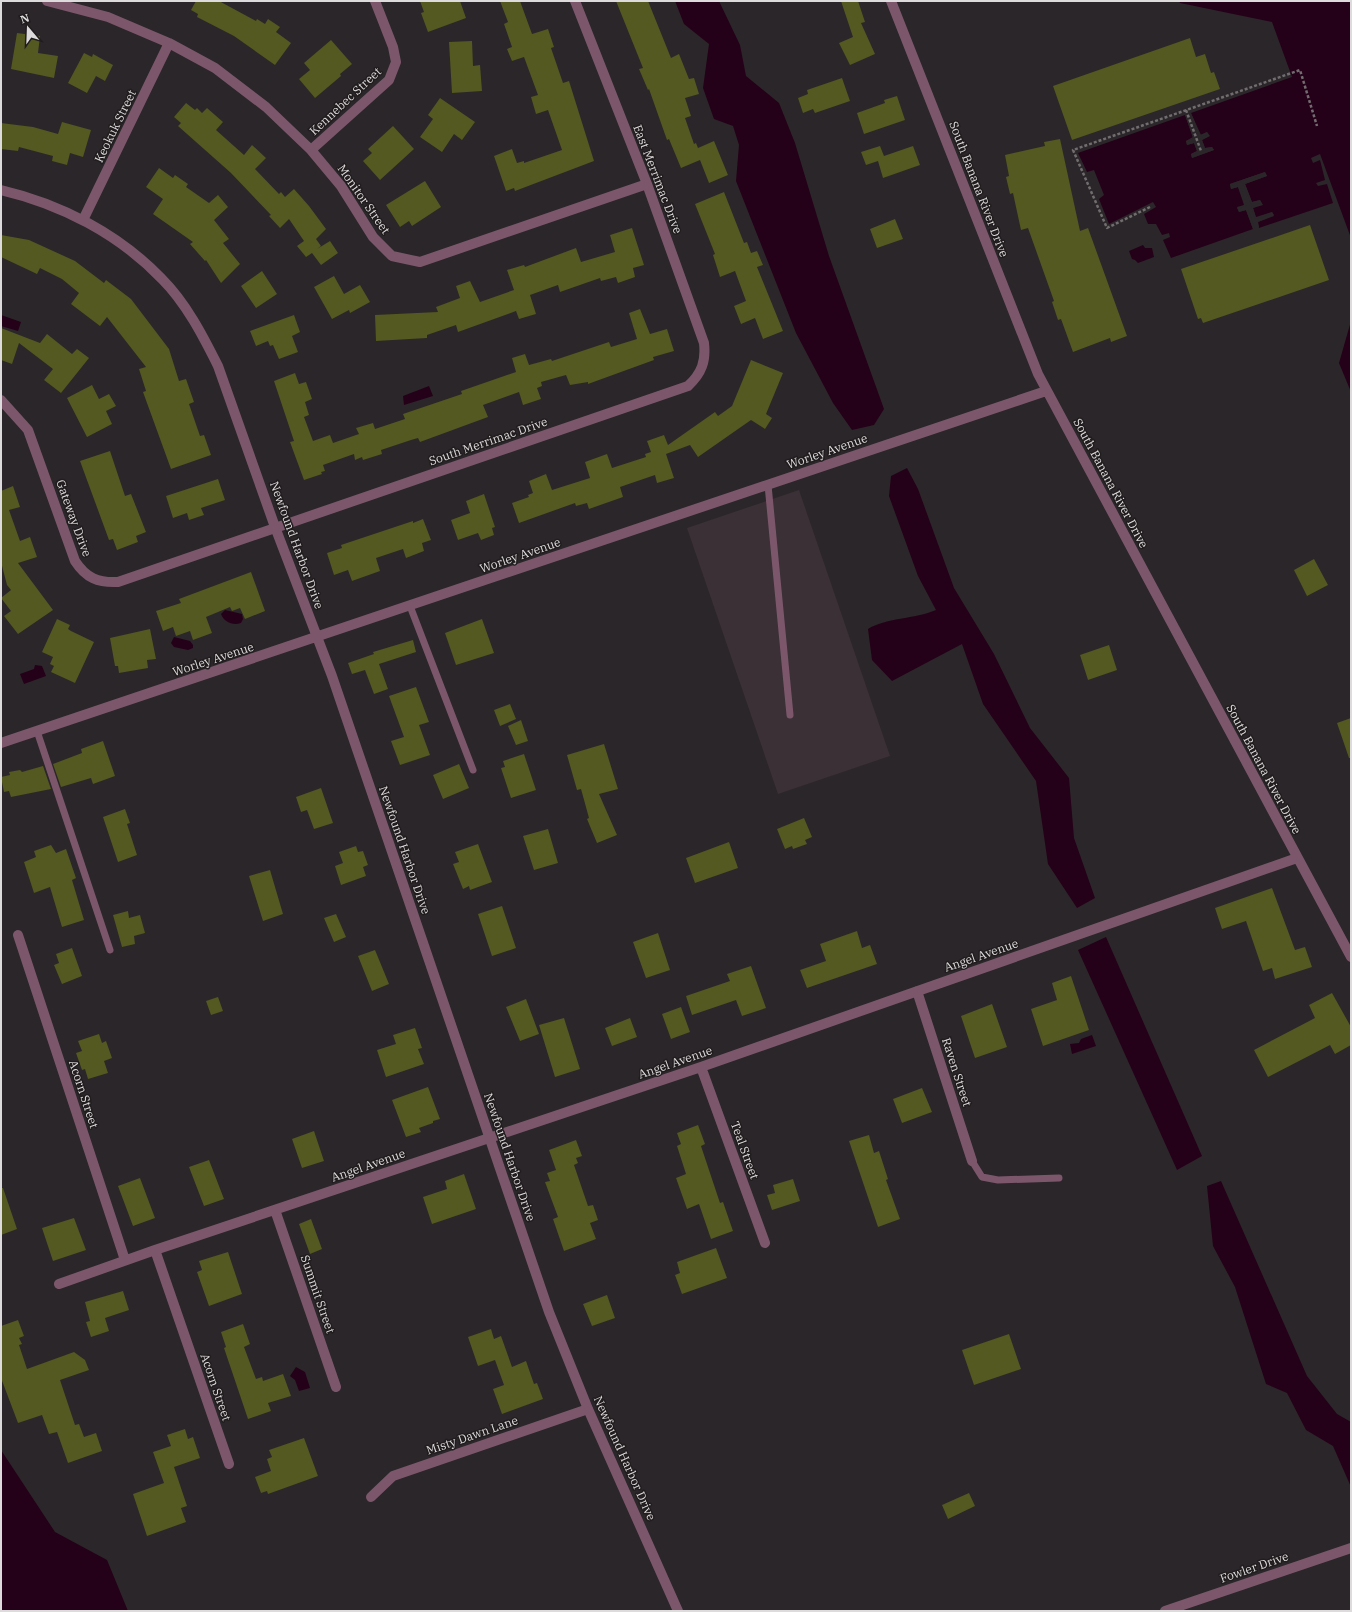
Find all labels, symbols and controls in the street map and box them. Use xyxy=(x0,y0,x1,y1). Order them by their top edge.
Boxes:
north arrow xyxy=(8,8,48,48)
text: N xyxy=(18,10,31,27)
street label: Kennebec Street xyxy=(306,64,384,138)
street label: Keokuk Street xyxy=(91,87,139,165)
street label: South Banana River Drive xyxy=(946,119,1012,259)
street label: East Merrimac Drive xyxy=(630,122,686,236)
street label: Monitor Street xyxy=(334,161,394,237)
street label: South Merrimac Drive xyxy=(427,414,549,468)
street label: South Banana River Drive xyxy=(1070,416,1152,550)
street label: Worley Avenue xyxy=(785,430,869,472)
street label: Gateway Drive xyxy=(53,477,95,559)
street label: Newfound Harbor Drive xyxy=(267,479,327,611)
street label: Worley Avenue xyxy=(478,534,562,576)
street label: Worley Avenue xyxy=(170,639,256,679)
street label: South Banana River Drive xyxy=(1223,702,1305,836)
street label: Newfound Harbor Drive xyxy=(376,784,434,916)
street label: Angel Avenue xyxy=(942,935,1020,975)
street label: Raven Street xyxy=(939,1036,975,1108)
street label: Angel Avenue xyxy=(636,1042,714,1082)
street label: Acorn Street xyxy=(66,1058,102,1130)
street label: Newfound Harbor Drive xyxy=(481,1091,539,1223)
street label: Teal Street xyxy=(728,1119,762,1181)
street label: Angel Avenue xyxy=(329,1145,407,1185)
street label: Summit Street xyxy=(298,1253,338,1335)
street label: Acorn Street xyxy=(197,1351,235,1423)
street label: Newfound Harbor Drive xyxy=(591,1393,659,1523)
street label: Misty Dawn Lane xyxy=(424,1412,520,1458)
street label: Fowler Drive xyxy=(1218,1548,1290,1586)

